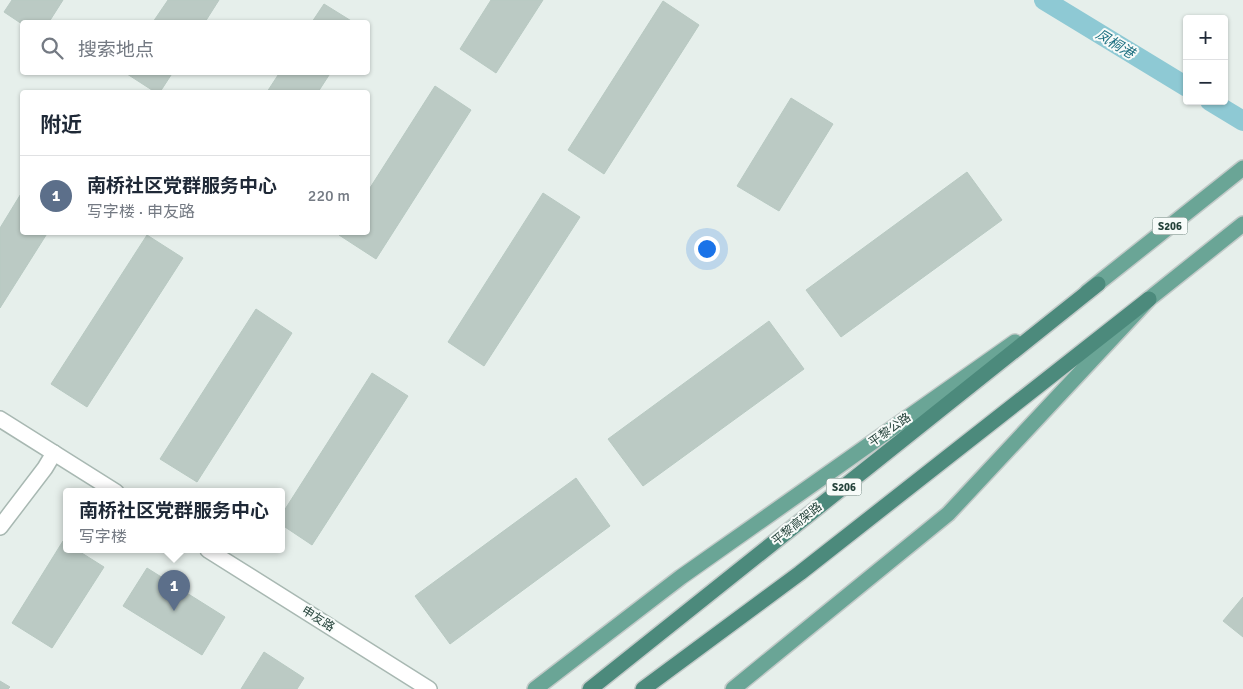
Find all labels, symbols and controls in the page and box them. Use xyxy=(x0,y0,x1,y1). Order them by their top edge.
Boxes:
map controls xyxy=(1183,15,1228,105)
button: + xyxy=(1183,15,1228,60)
search box xyxy=(20,20,370,75)
water label: 凤桐港 xyxy=(1093,26,1139,63)
icon: search xyxy=(38,34,66,62)
text: 搜索地点 xyxy=(78,38,154,62)
button: − xyxy=(1183,60,1228,105)
text: 附近 xyxy=(40,112,82,138)
text: 南桥社区党群服务中心 xyxy=(87,174,277,198)
text: 1 xyxy=(52,186,60,206)
text: 220 m xyxy=(308,186,350,206)
text: 写字楼 · 申友路 xyxy=(87,202,195,222)
road number: S206 xyxy=(1152,218,1188,235)
your location xyxy=(694,236,720,262)
street label: 平黎公路 xyxy=(866,410,914,450)
road number: S206 xyxy=(826,478,862,496)
popup xyxy=(63,488,285,553)
text: 南桥社区党群服务中心 xyxy=(79,499,269,523)
street label: 平黎高架路 xyxy=(769,499,825,549)
text: 写字楼 xyxy=(79,527,127,547)
pin: 1 xyxy=(158,570,190,611)
street label: 申友路 xyxy=(299,603,337,635)

